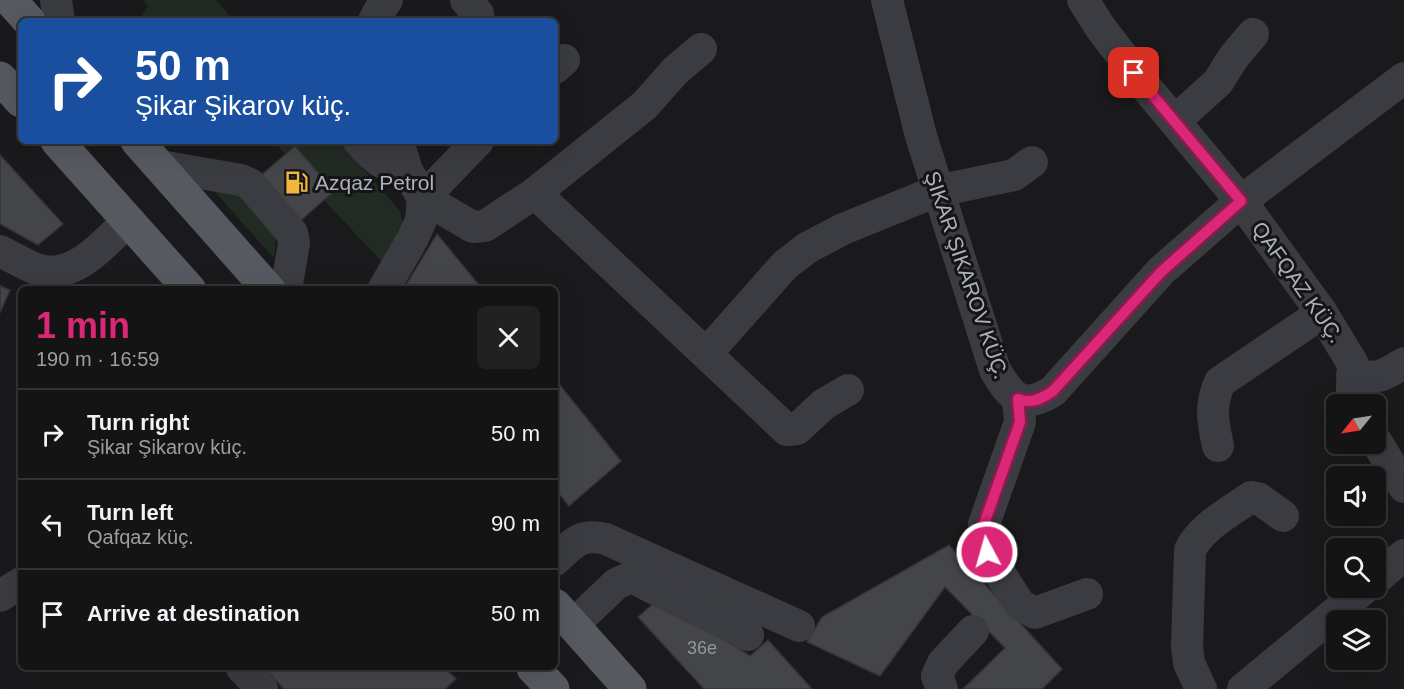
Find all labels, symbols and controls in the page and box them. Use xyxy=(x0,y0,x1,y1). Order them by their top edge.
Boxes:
icon: right xyxy=(36,42,114,120)
text: 50 m xyxy=(135,42,231,89)
pin xyxy=(1108,47,1159,98)
icon: arrive xyxy=(1117,56,1150,89)
text: Şikar Şikarov küç. xyxy=(135,91,351,121)
street label: ŞIKAR ŞIKAROV KÜÇ. xyxy=(921,168,1013,382)
fuel station icon: Azqaz Petrol xyxy=(284,169,310,195)
place label: Azqaz Petrol xyxy=(315,171,434,194)
street label: QAFQAZ KÜÇ. xyxy=(1248,217,1348,347)
text: 1 min xyxy=(36,305,130,346)
button: close xyxy=(477,306,540,369)
text: 190 m · 16:59 xyxy=(36,348,159,370)
north arrow xyxy=(1326,394,1386,454)
map controls xyxy=(1326,394,1386,670)
text: Turn right xyxy=(87,410,189,435)
icon: right xyxy=(36,418,69,451)
text: 50 m xyxy=(491,421,540,446)
text: Şikar Şikarov küç. xyxy=(87,436,247,458)
button: sound xyxy=(1326,466,1386,526)
text: Turn left xyxy=(87,500,173,525)
icon: left xyxy=(36,508,69,541)
text: 90 m xyxy=(491,511,540,536)
position arrow xyxy=(955,520,1019,584)
text: Qafqaz küç. xyxy=(87,526,194,548)
button: search xyxy=(1326,538,1386,598)
icon: arrive xyxy=(36,598,69,631)
text: Arrive at destination xyxy=(87,601,300,626)
text: 50 m xyxy=(491,601,540,626)
button: layers xyxy=(1326,610,1386,670)
house number: 36e xyxy=(687,638,717,658)

